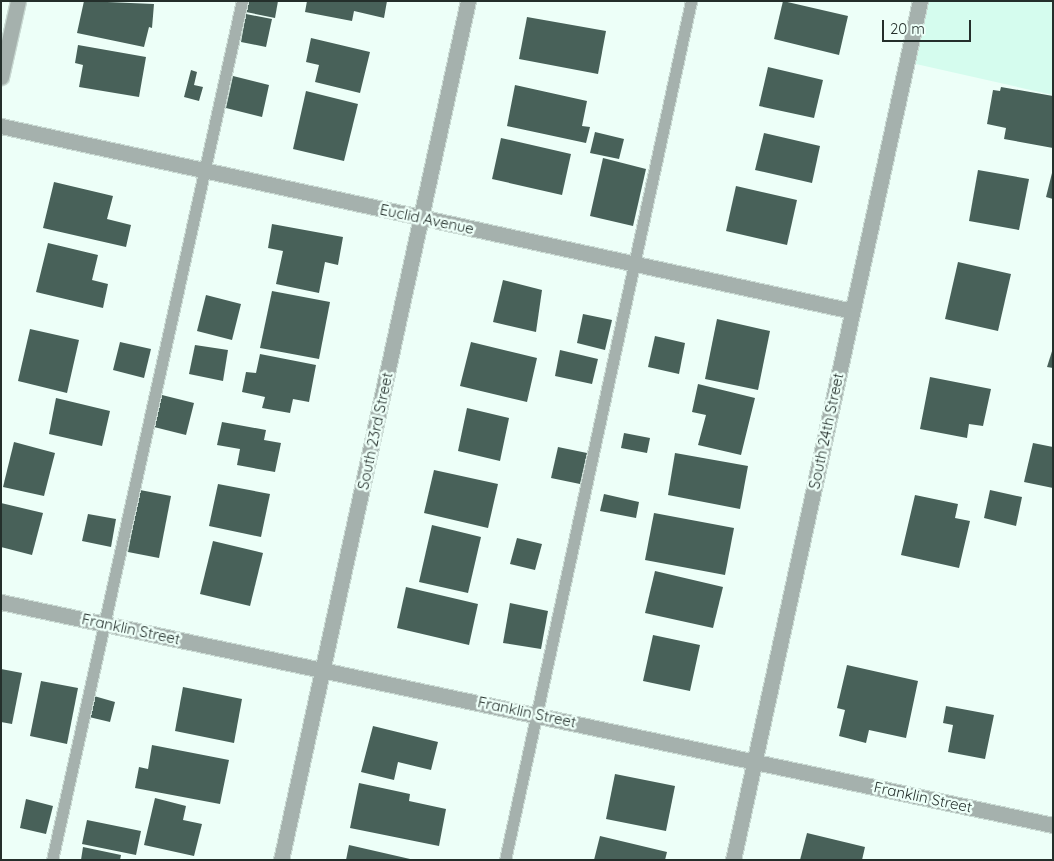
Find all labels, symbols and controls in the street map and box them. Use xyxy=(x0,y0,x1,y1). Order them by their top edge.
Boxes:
scale bar xyxy=(884,10,973,42)
text: 20 m xyxy=(890,19,925,38)
street label: Euclid Avenue xyxy=(378,200,476,238)
street label: South 23rd Street xyxy=(354,371,396,491)
street label: South 24th Street xyxy=(805,371,847,491)
street label: Franklin Street xyxy=(80,610,182,648)
street label: Franklin Street xyxy=(476,693,578,731)
street label: Franklin Street xyxy=(872,778,974,816)

